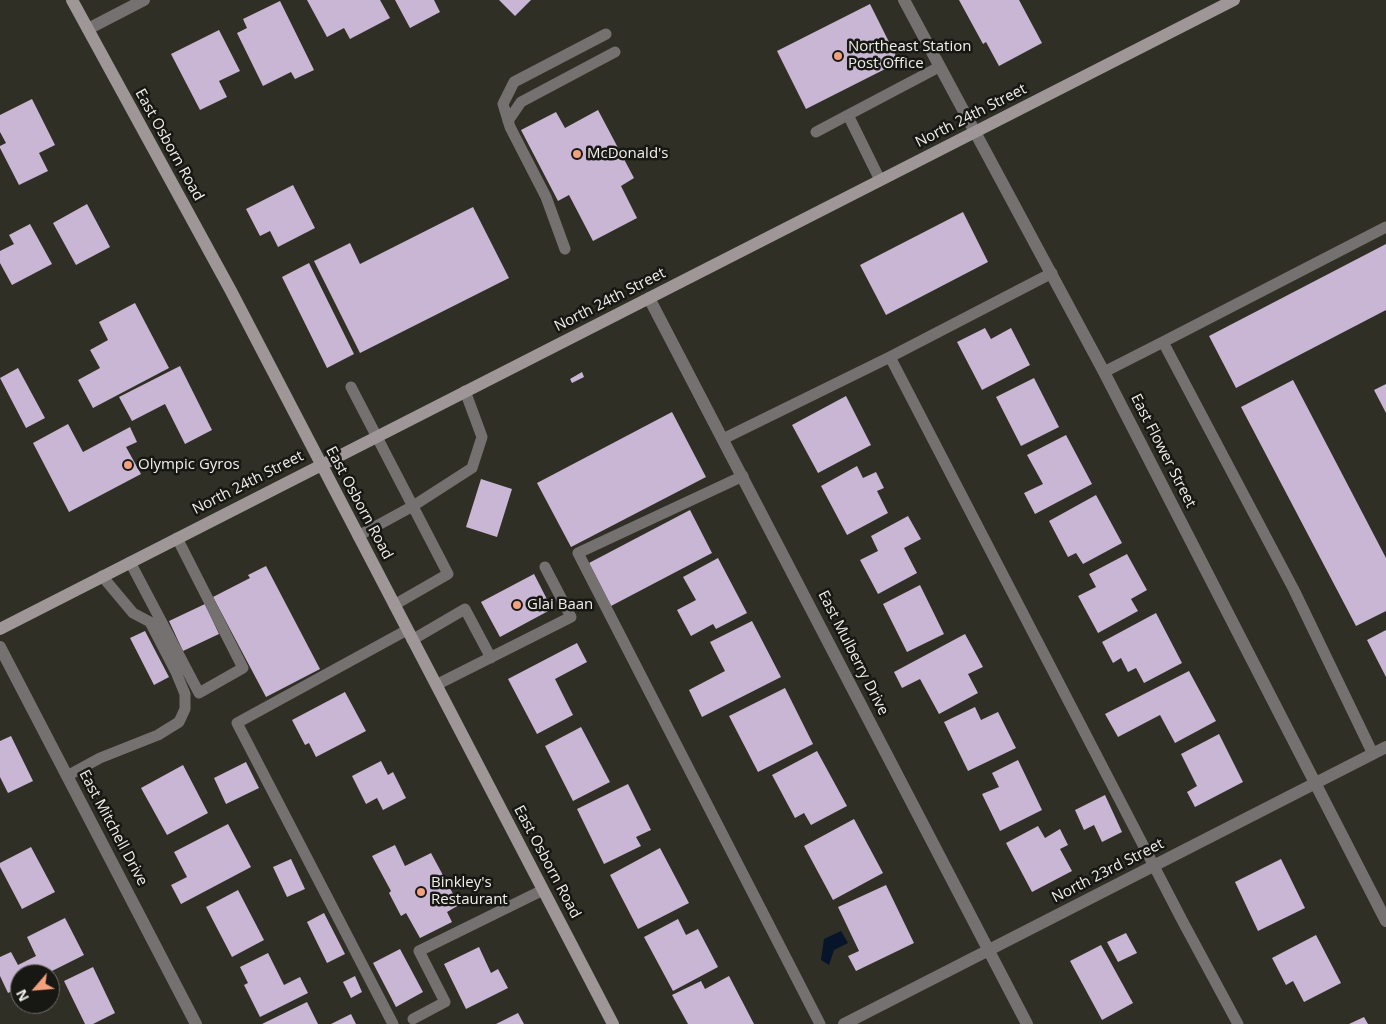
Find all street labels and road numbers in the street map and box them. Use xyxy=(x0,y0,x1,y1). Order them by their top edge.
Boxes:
street label: North 24th Street xyxy=(912,80,1030,152)
street label: East Osborn Road xyxy=(131,86,207,204)
street label: North 24th Street xyxy=(551,264,669,336)
street label: East Flower Street xyxy=(1126,391,1200,511)
street label: East Osborn Road xyxy=(322,444,396,562)
street label: North 24th Street xyxy=(189,447,307,519)
street label: East Mulberry Drive xyxy=(814,588,892,718)
street label: East Mitchell Drive xyxy=(75,767,151,889)
street label: East Osborn Road xyxy=(510,803,584,921)
street label: North 23rd Street xyxy=(1049,835,1167,907)

